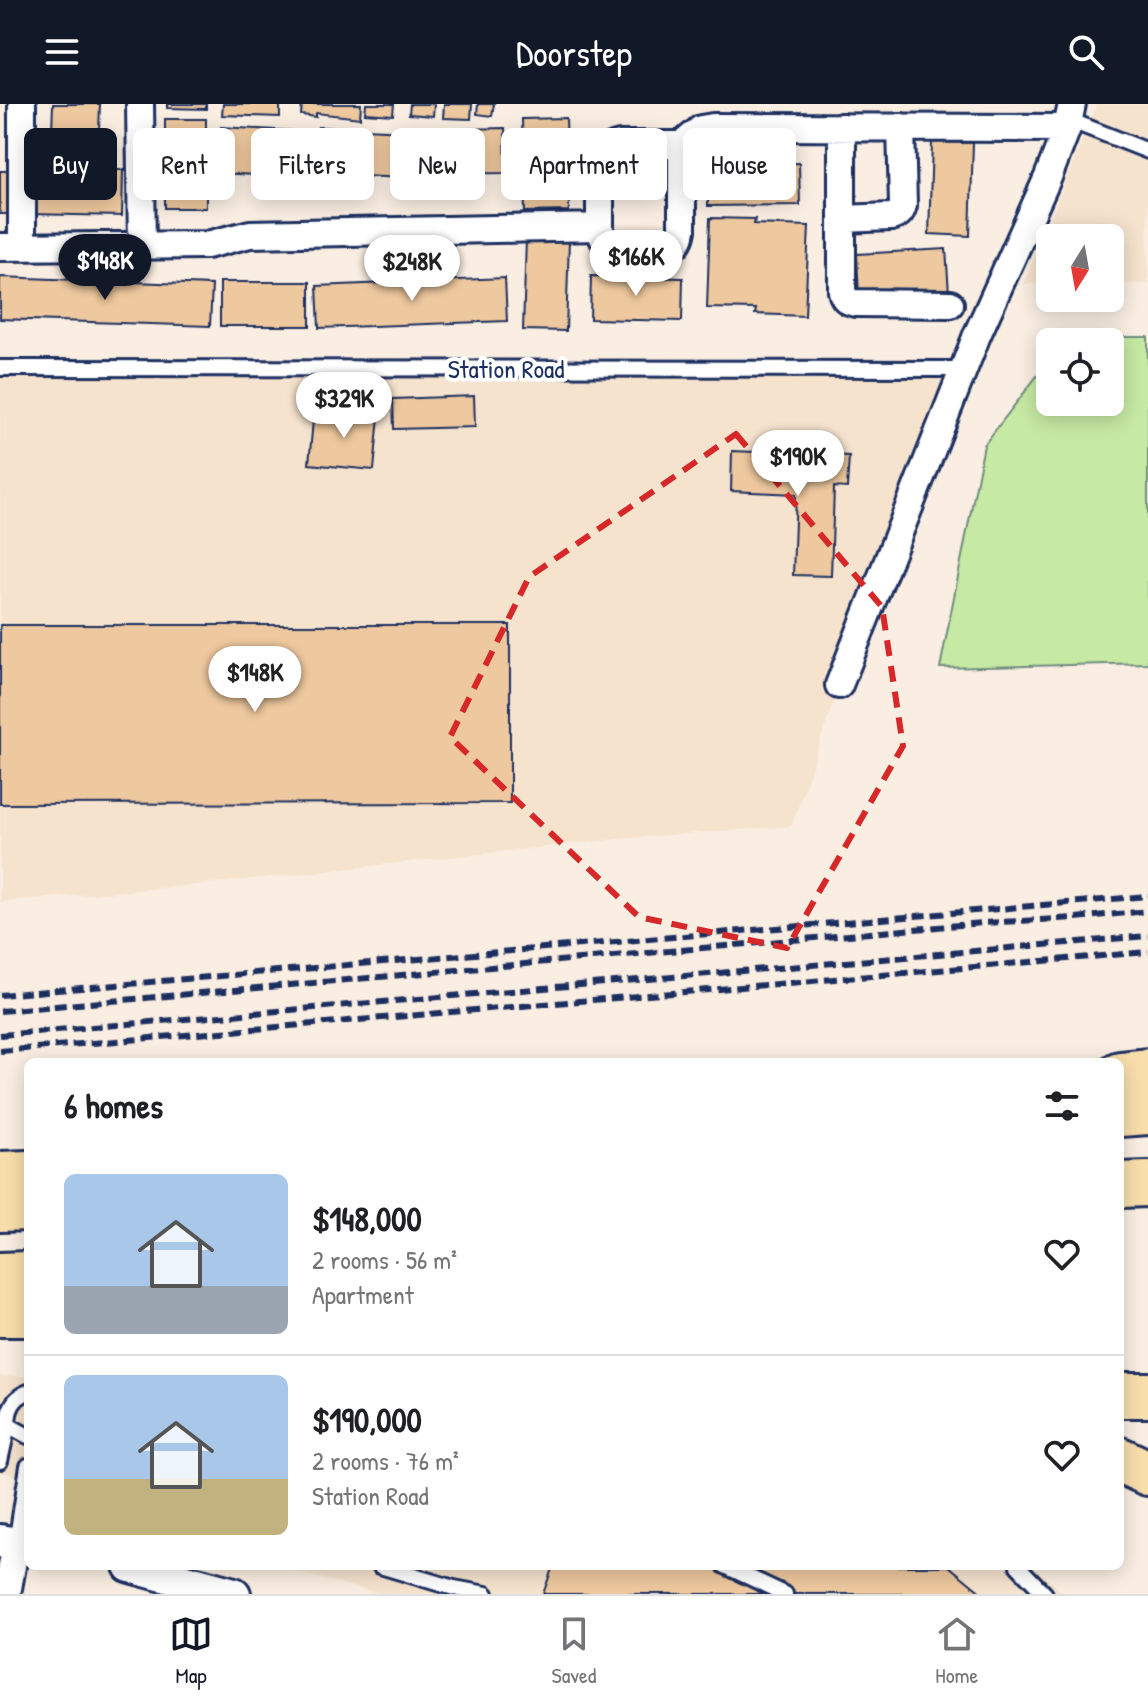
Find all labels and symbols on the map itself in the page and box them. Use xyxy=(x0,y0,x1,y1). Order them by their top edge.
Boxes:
north arrow xyxy=(1036,224,1124,312)
pin: $166K xyxy=(580,230,692,298)
pin: $148K xyxy=(49,234,161,302)
pin: $248K xyxy=(356,235,468,303)
street label: Station Road xyxy=(448,351,564,386)
pin: $329K xyxy=(288,372,400,440)
pin: $190K xyxy=(742,430,854,498)
pin: $148K xyxy=(199,646,311,714)

